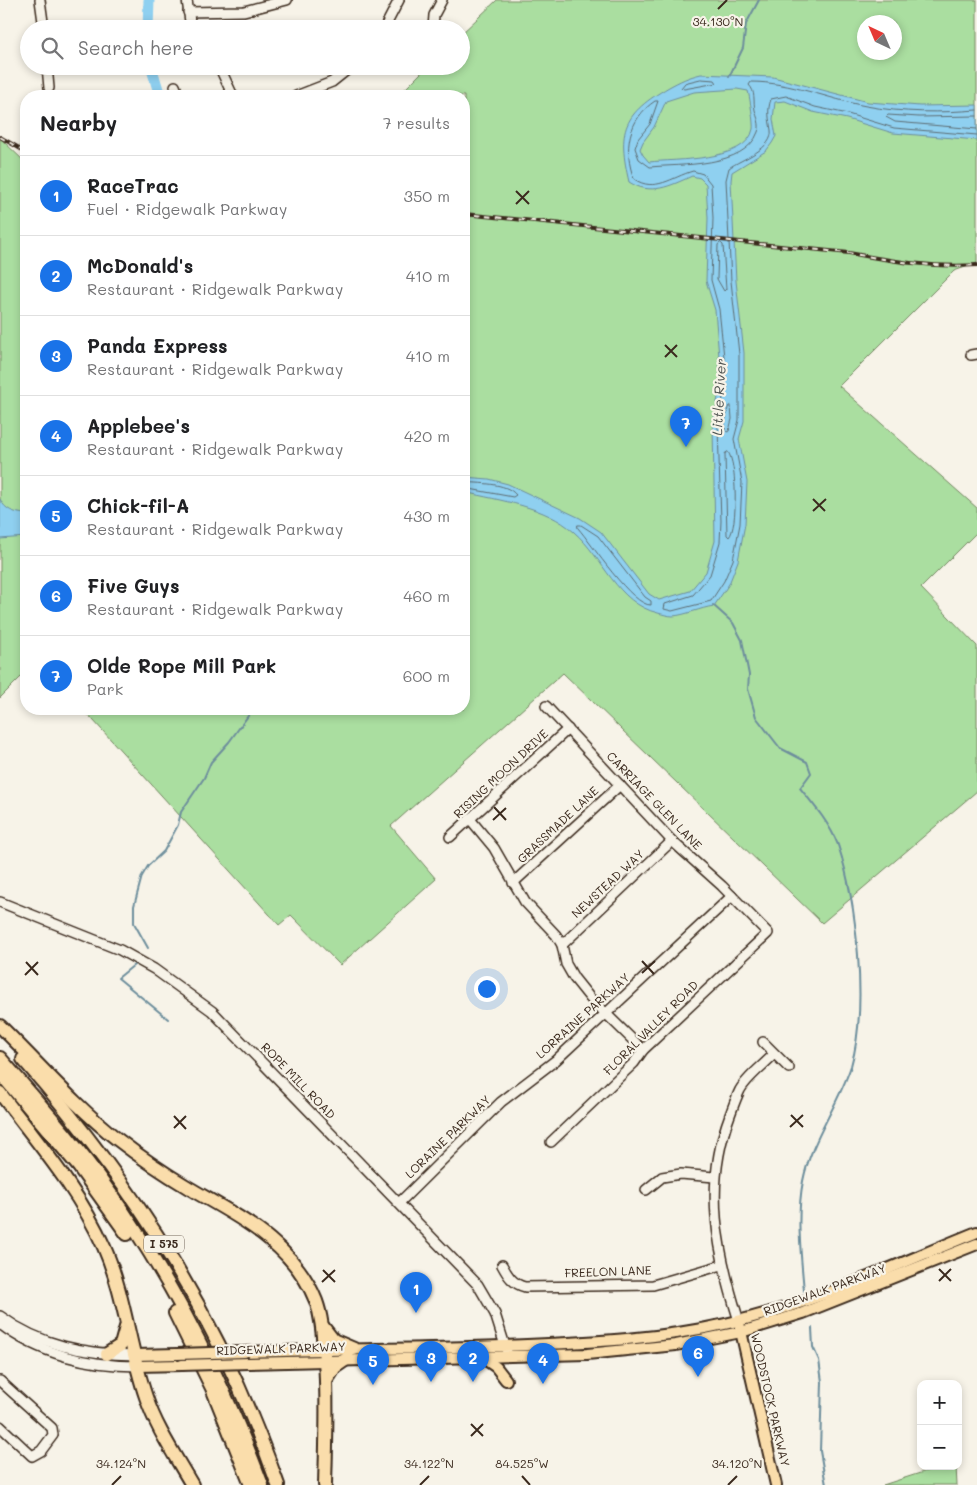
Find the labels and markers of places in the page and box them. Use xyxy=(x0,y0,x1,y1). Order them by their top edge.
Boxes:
pin: 7 xyxy=(670,406,702,447)
pin: 1 xyxy=(400,1272,432,1313)
pin: 6 xyxy=(682,1336,714,1377)
pin: 3 xyxy=(415,1341,447,1382)
pin: 2 xyxy=(457,1341,489,1382)
pin: 4 xyxy=(527,1343,559,1384)
pin: 5 xyxy=(357,1344,389,1385)

